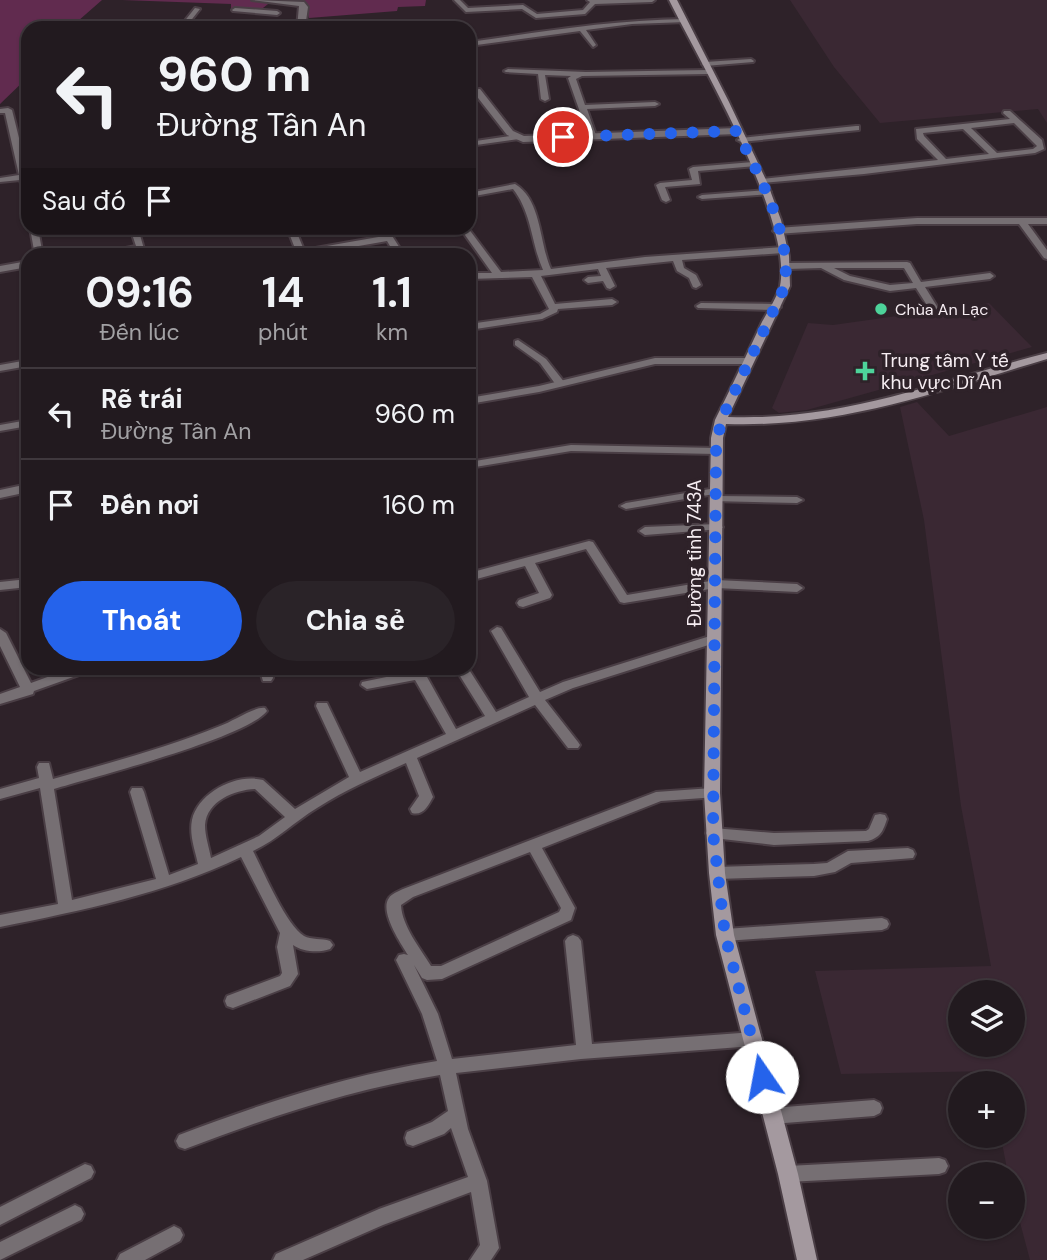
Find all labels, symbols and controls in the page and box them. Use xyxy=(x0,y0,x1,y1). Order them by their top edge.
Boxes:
text: 960 m xyxy=(157,42,311,106)
icon: left xyxy=(42,49,133,140)
text: Đường Tân An xyxy=(157,104,366,146)
pin xyxy=(533,107,593,167)
icon: arrive xyxy=(544,118,582,156)
icon: arrive xyxy=(140,182,178,220)
text: Sau đó xyxy=(42,184,126,218)
text: 09:16 xyxy=(85,265,194,320)
text: 14 xyxy=(262,265,304,320)
text: 1.1 xyxy=(372,265,412,320)
place label: Chùa An Lạc xyxy=(895,299,988,320)
marker: Chùa An Lạc xyxy=(873,301,889,317)
text: Đến lúc xyxy=(99,317,180,347)
text: phút xyxy=(258,317,308,347)
text: km xyxy=(376,317,408,347)
place label: Trung tâm Y tế khu vực Dĩ An xyxy=(881,348,1009,395)
marker: Trung tâm Y tế khu vực Dĩ An xyxy=(855,361,875,381)
text: Rẽ trái xyxy=(101,382,183,416)
icon: left xyxy=(42,395,80,433)
text: 960 m xyxy=(374,397,455,431)
text: Đường Tân An xyxy=(101,416,251,446)
street label: Đường tỉnh 743A xyxy=(682,479,707,627)
icon: arrive xyxy=(42,486,80,524)
text: Đến nơi xyxy=(101,488,199,522)
text: 160 m xyxy=(383,488,455,522)
button: Thoát xyxy=(42,581,242,661)
button: Chia sẻ xyxy=(256,581,455,661)
map controls xyxy=(948,980,1025,1239)
button: layers xyxy=(948,980,1025,1057)
position arrow xyxy=(725,1040,799,1114)
button: + xyxy=(948,1071,1025,1148)
button: − xyxy=(948,1162,1025,1239)

